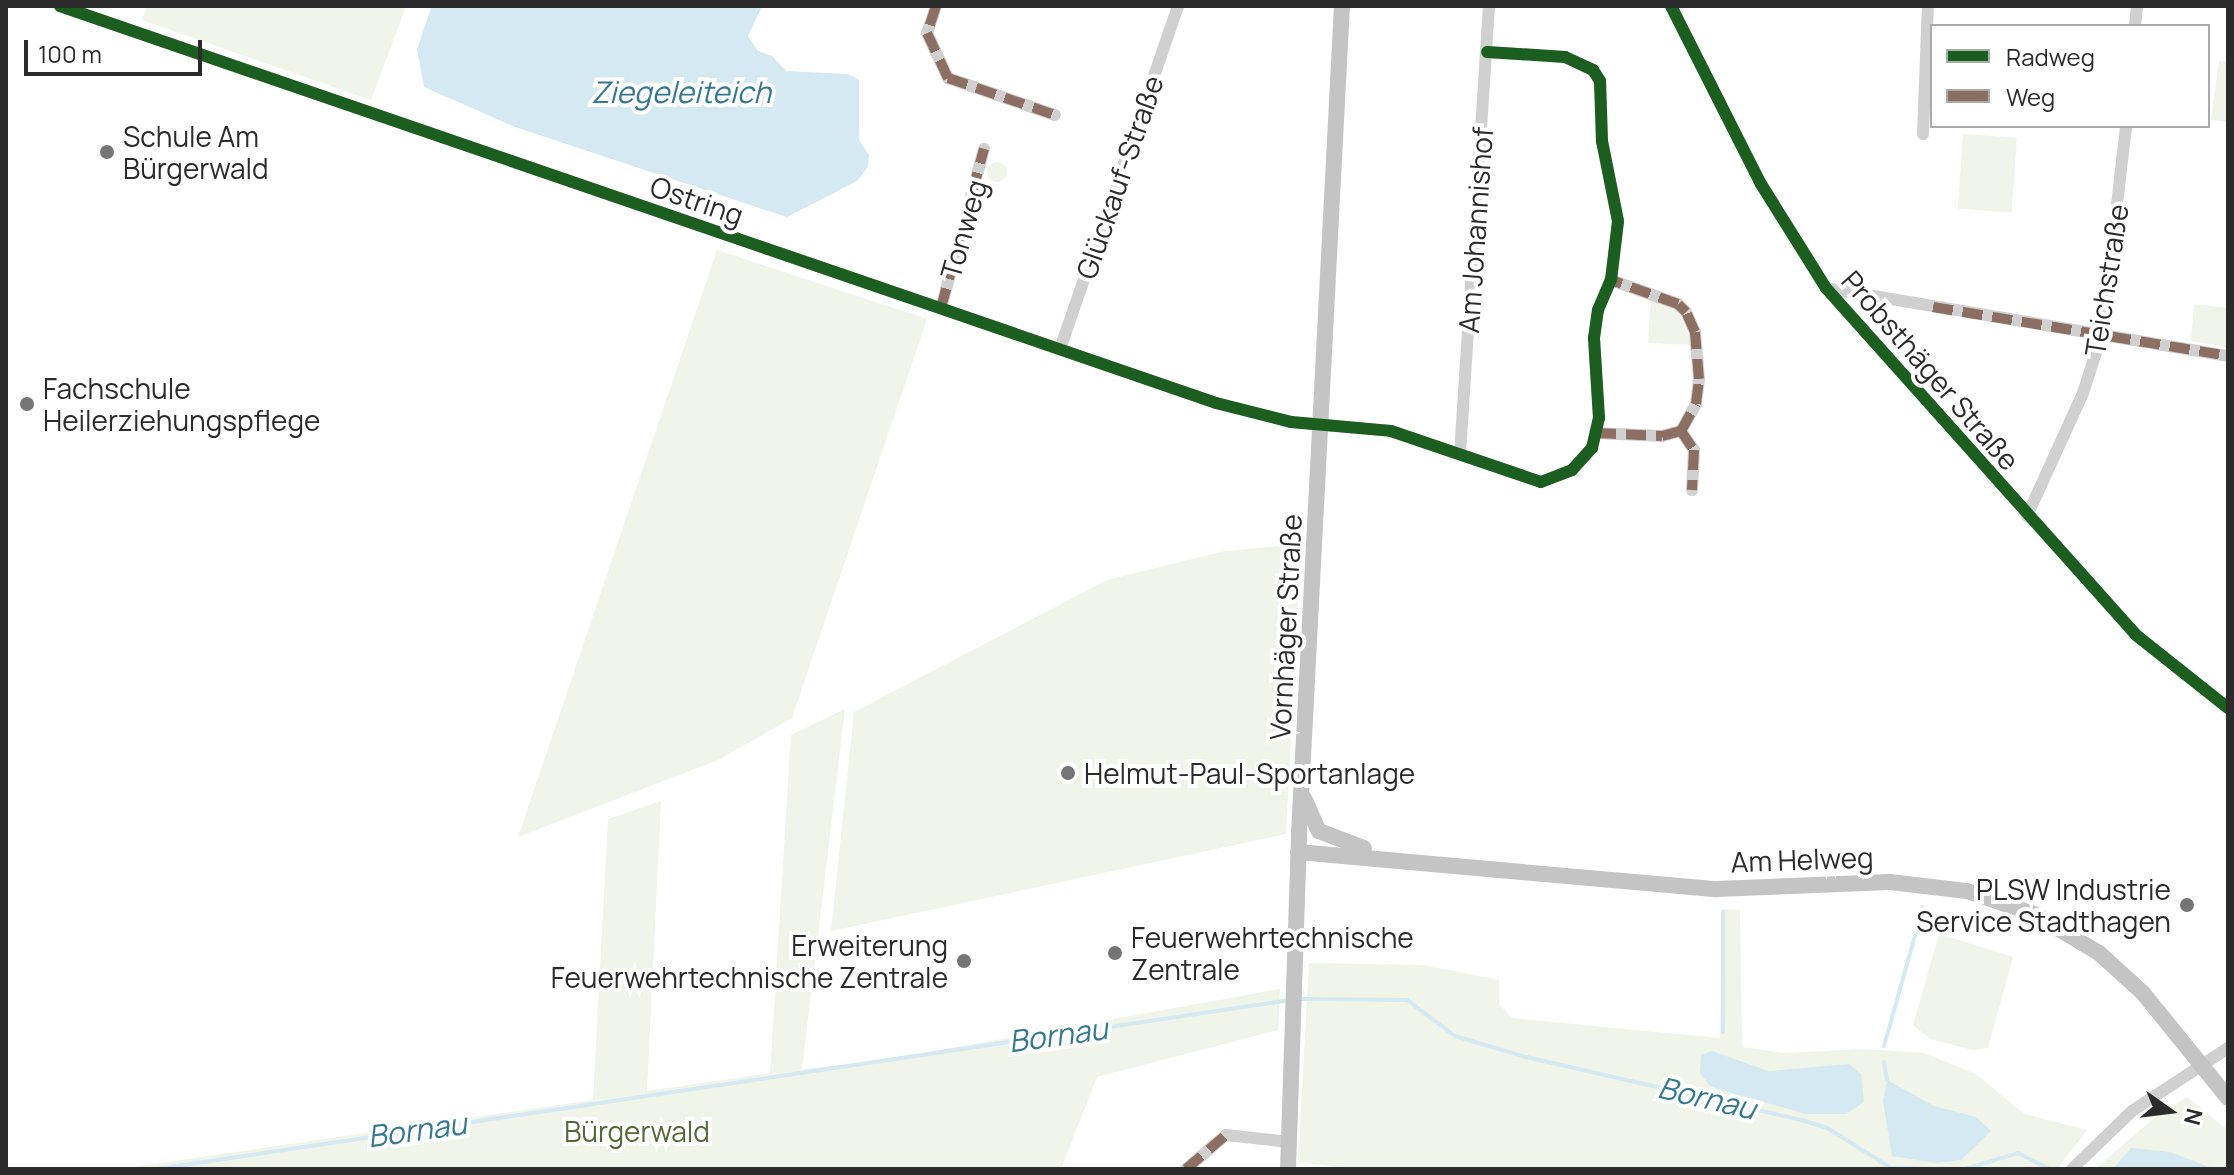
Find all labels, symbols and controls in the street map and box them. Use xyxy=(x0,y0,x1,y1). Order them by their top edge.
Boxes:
scale bar xyxy=(28,24,206,74)
legend xyxy=(1930,24,2210,128)
text: 100 m xyxy=(38,37,102,70)
text: Radweg xyxy=(2006,40,2095,73)
street label: Glückauf-Straße xyxy=(1068,71,1170,283)
water label: Ziegeleiteich xyxy=(591,74,771,110)
text: Weg xyxy=(2006,80,2055,113)
place label: Schule Am Bürgerwald xyxy=(123,119,269,185)
street label: Am Johannishof xyxy=(1451,126,1499,334)
marker: Schule Am Bürgerwald xyxy=(98,143,116,161)
street label: Ostring xyxy=(646,168,748,232)
street label: Tonweg xyxy=(933,176,993,282)
street label: Teichstraße xyxy=(2077,202,2135,358)
street label: Probsthäger Straße xyxy=(1835,263,2027,477)
place label: Fachschule Heilerziehungspflege xyxy=(43,371,320,437)
marker: Fachschule Heilerziehungspflege xyxy=(18,395,36,413)
street label: Vornhäger Straße xyxy=(1262,513,1308,741)
place label: Helmut-Paul-Sportanlage xyxy=(1084,756,1415,790)
marker: Helmut-Paul-Sportanlage xyxy=(1059,764,1077,782)
street label: Am Helweg xyxy=(1730,840,1874,878)
place label: PLSW Industrie Service Stadthagen xyxy=(1916,872,2171,938)
marker: PLSW Industrie Service Stadthagen xyxy=(2178,896,2196,914)
place label: Feuerwehrtechnische Zentrale xyxy=(1131,920,1414,986)
place label: Erweiterung Feuerwehrtechnische Zentrale xyxy=(551,928,948,994)
marker: Feuerwehrtechnische Zentrale xyxy=(1106,944,1124,962)
marker: Erweiterung Feuerwehrtechnische Zentrale xyxy=(955,952,973,970)
water label: Bornau xyxy=(1006,1010,1110,1060)
water label: Bornau xyxy=(1655,1069,1759,1127)
north arrow xyxy=(2130,1071,2210,1151)
water label: Bornau xyxy=(365,1105,469,1155)
text: N xyxy=(2177,1106,2210,1128)
park label: Bürgerwald xyxy=(564,1114,710,1148)

